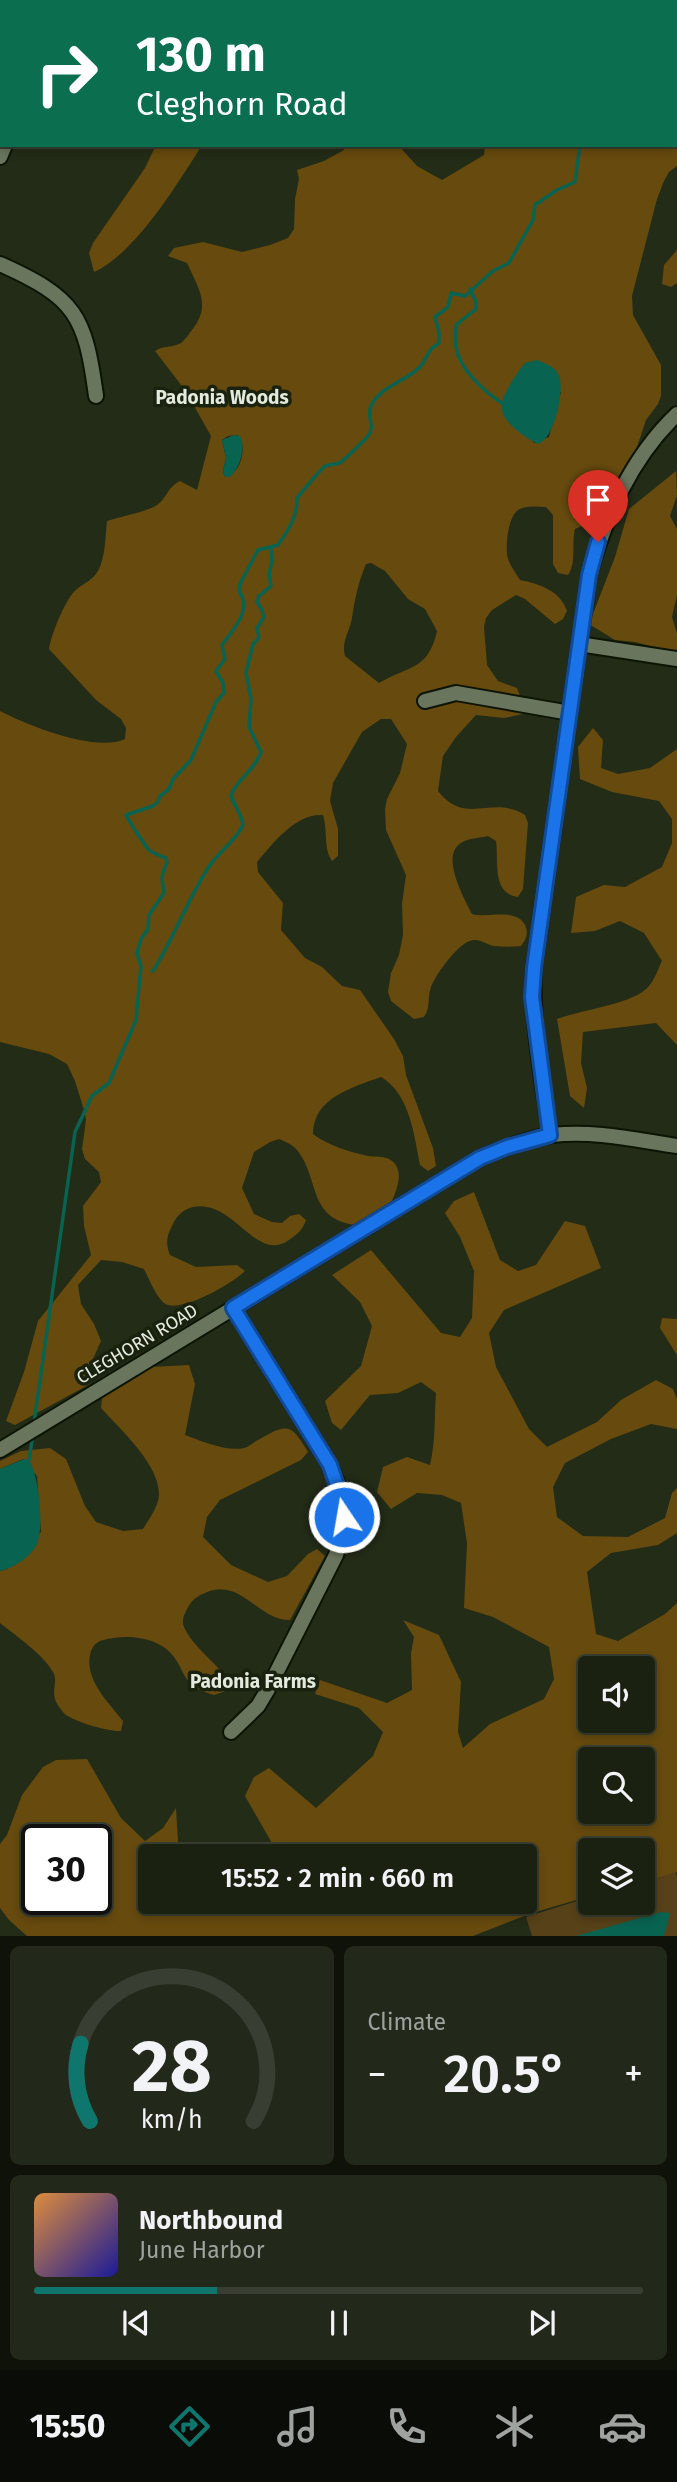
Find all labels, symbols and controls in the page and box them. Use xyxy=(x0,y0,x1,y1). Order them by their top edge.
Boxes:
text: 130 m xyxy=(136,25,266,84)
icon: right xyxy=(21,28,112,119)
text: Cleghorn Road xyxy=(136,85,348,123)
district label: Padonia Woods xyxy=(155,386,289,409)
pin xyxy=(568,470,628,542)
icon: arrive xyxy=(579,481,617,519)
street label: CLEGHORN ROAD xyxy=(72,1299,202,1389)
position arrow xyxy=(307,1480,381,1554)
map controls xyxy=(578,1656,655,1915)
button: sound xyxy=(578,1656,655,1733)
district label: Padonia Farms xyxy=(190,1670,316,1693)
button: search xyxy=(578,1747,655,1824)
speed limit sign: 30 xyxy=(21,1824,112,1915)
button: layers xyxy=(578,1838,655,1915)
text: 15:52 · 2 min · 660 m xyxy=(221,1863,454,1894)
text: Climate xyxy=(368,2008,446,2036)
text: 28 xyxy=(132,2024,212,2111)
text: 20.5° xyxy=(443,2043,567,2106)
text: − xyxy=(368,2051,387,2097)
text: + xyxy=(624,2051,643,2097)
text: km/h xyxy=(141,2105,203,2135)
text: Northbound xyxy=(139,2205,283,2236)
text: June Harbor xyxy=(139,2236,265,2264)
icon: previous xyxy=(117,2304,155,2342)
icon: pause xyxy=(320,2304,358,2342)
icon: next xyxy=(523,2304,561,2342)
icon: directions xyxy=(165,2402,214,2451)
icon: music xyxy=(273,2402,322,2451)
icon: phone xyxy=(382,2402,431,2451)
icon: climate xyxy=(490,2402,539,2451)
icon: car xyxy=(598,2402,647,2451)
text: 15:50 xyxy=(30,2407,105,2445)

